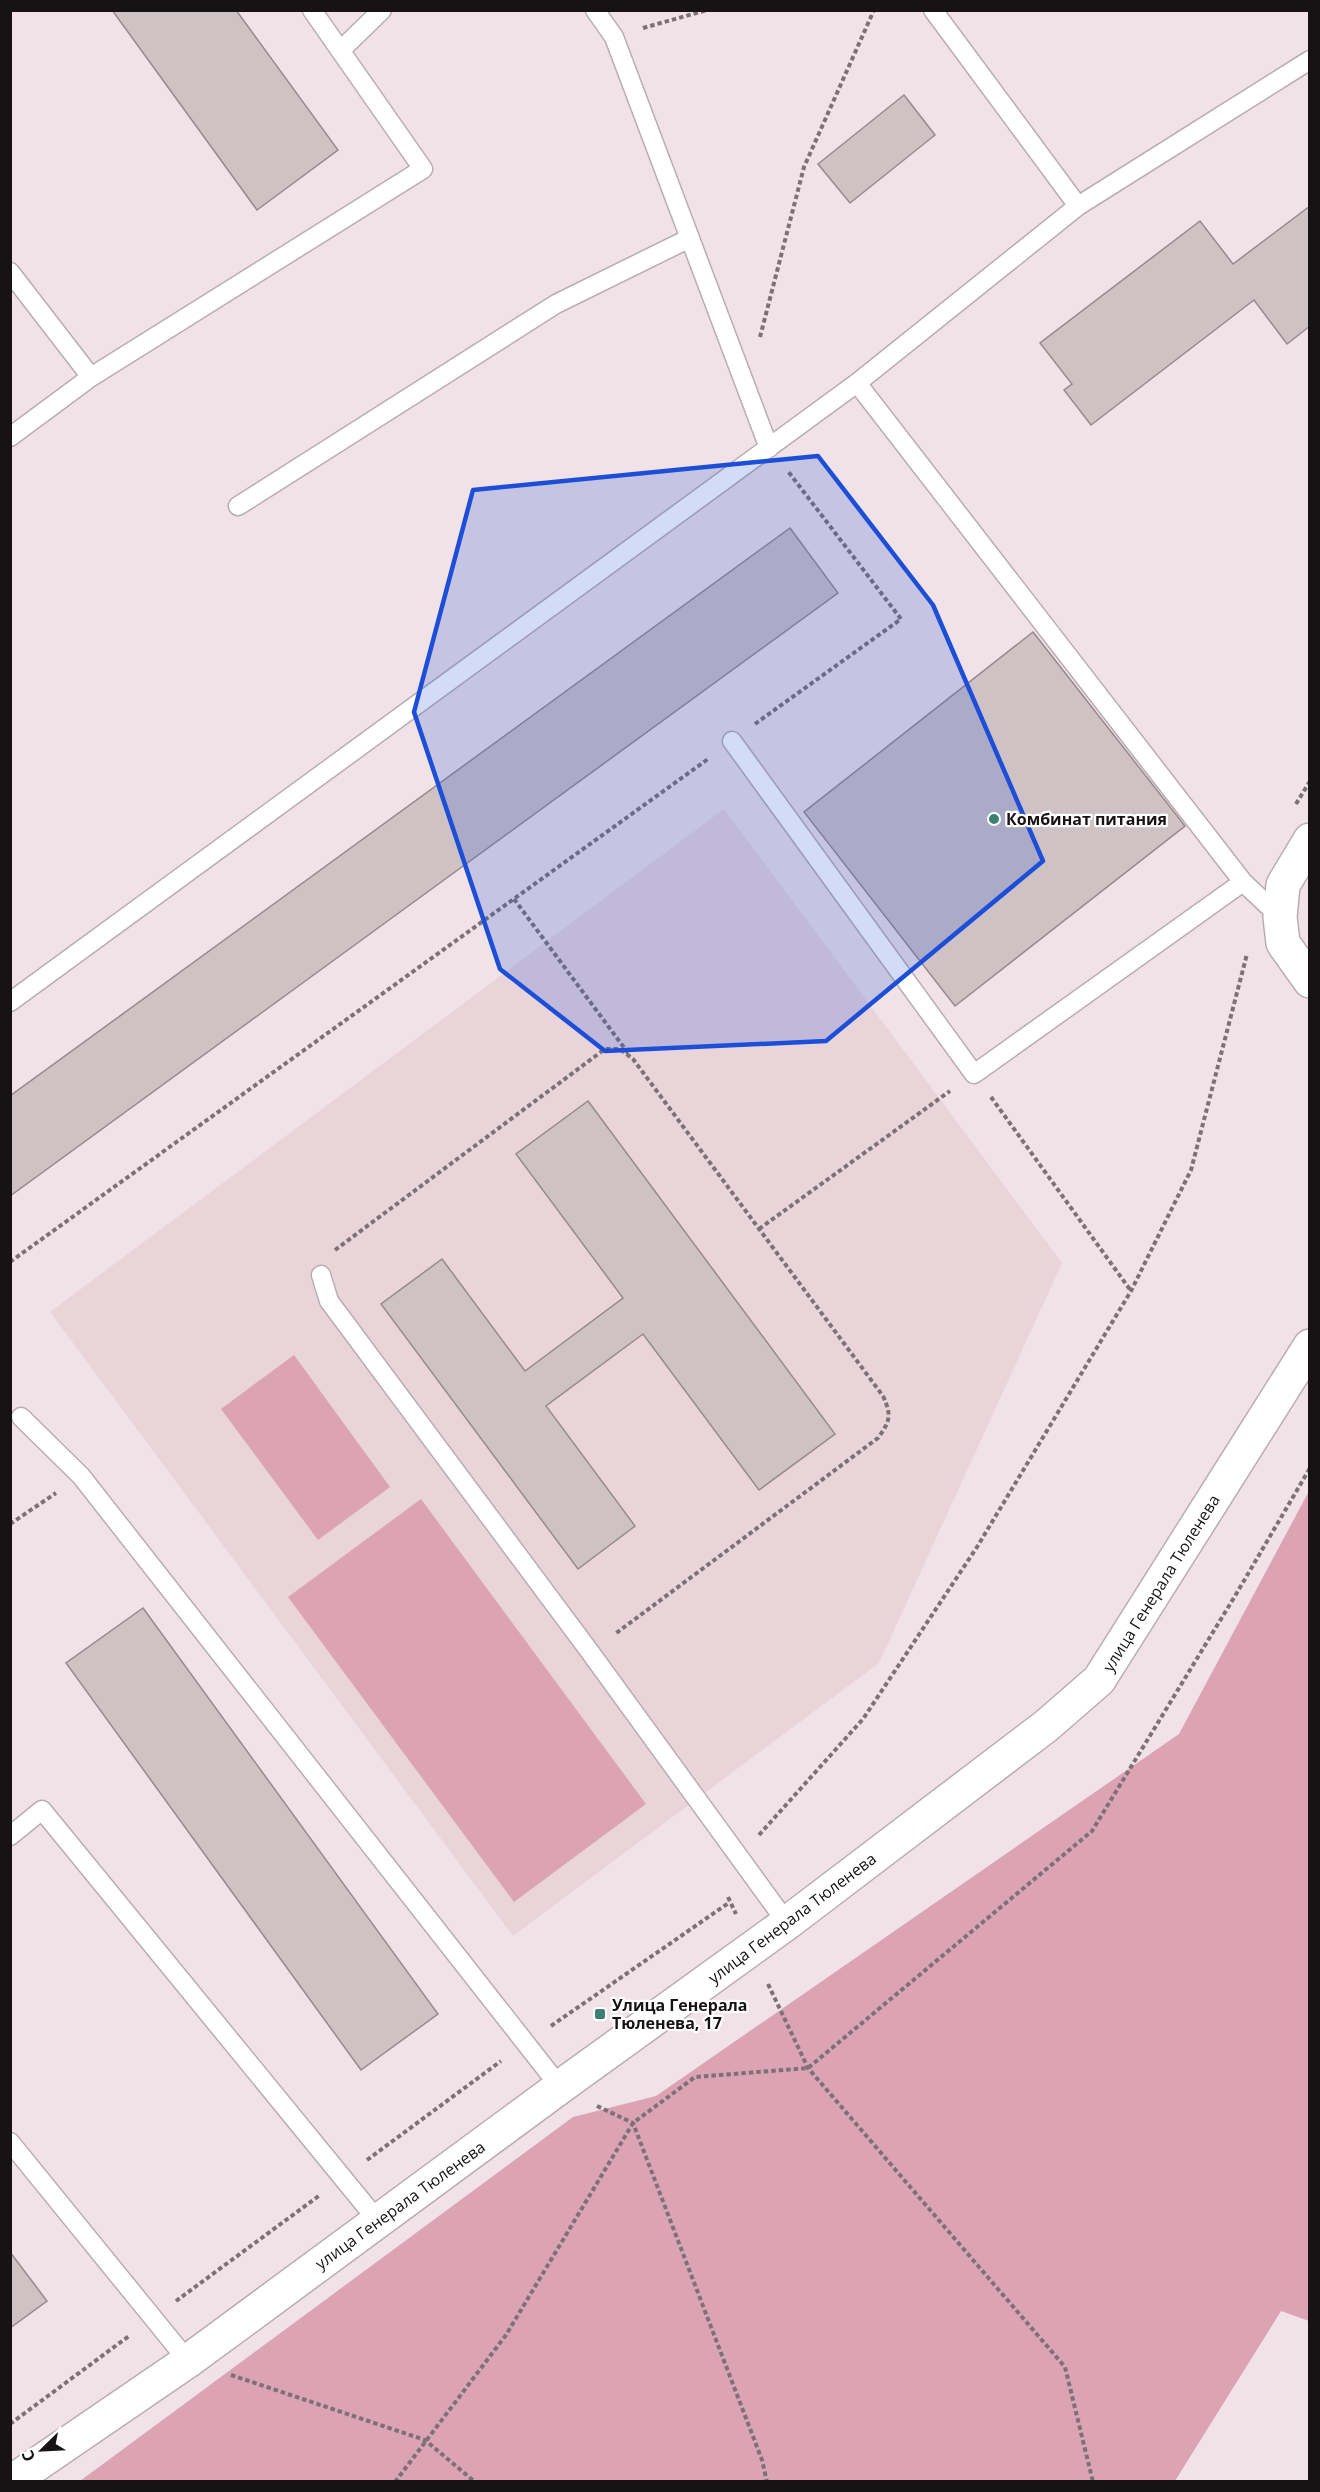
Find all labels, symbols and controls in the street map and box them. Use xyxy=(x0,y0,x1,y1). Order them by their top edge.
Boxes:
place label: Комбинат питания xyxy=(1006,808,1167,830)
marker: Комбинат питания xyxy=(987,812,1001,826)
street label: улица Генерала Тюленева xyxy=(1097,1490,1225,1676)
street label: улица Генерала Тюленева xyxy=(703,1847,881,1989)
place label: Улица Генерала Тюленева, 17 xyxy=(612,1994,748,2034)
marker: Улица Генерала Тюленева, 17 xyxy=(593,2007,607,2021)
street label: улица Генерала Тюленева xyxy=(311,2136,489,2274)
north arrow xyxy=(12,2420,72,2480)
text: С xyxy=(16,2447,40,2465)

